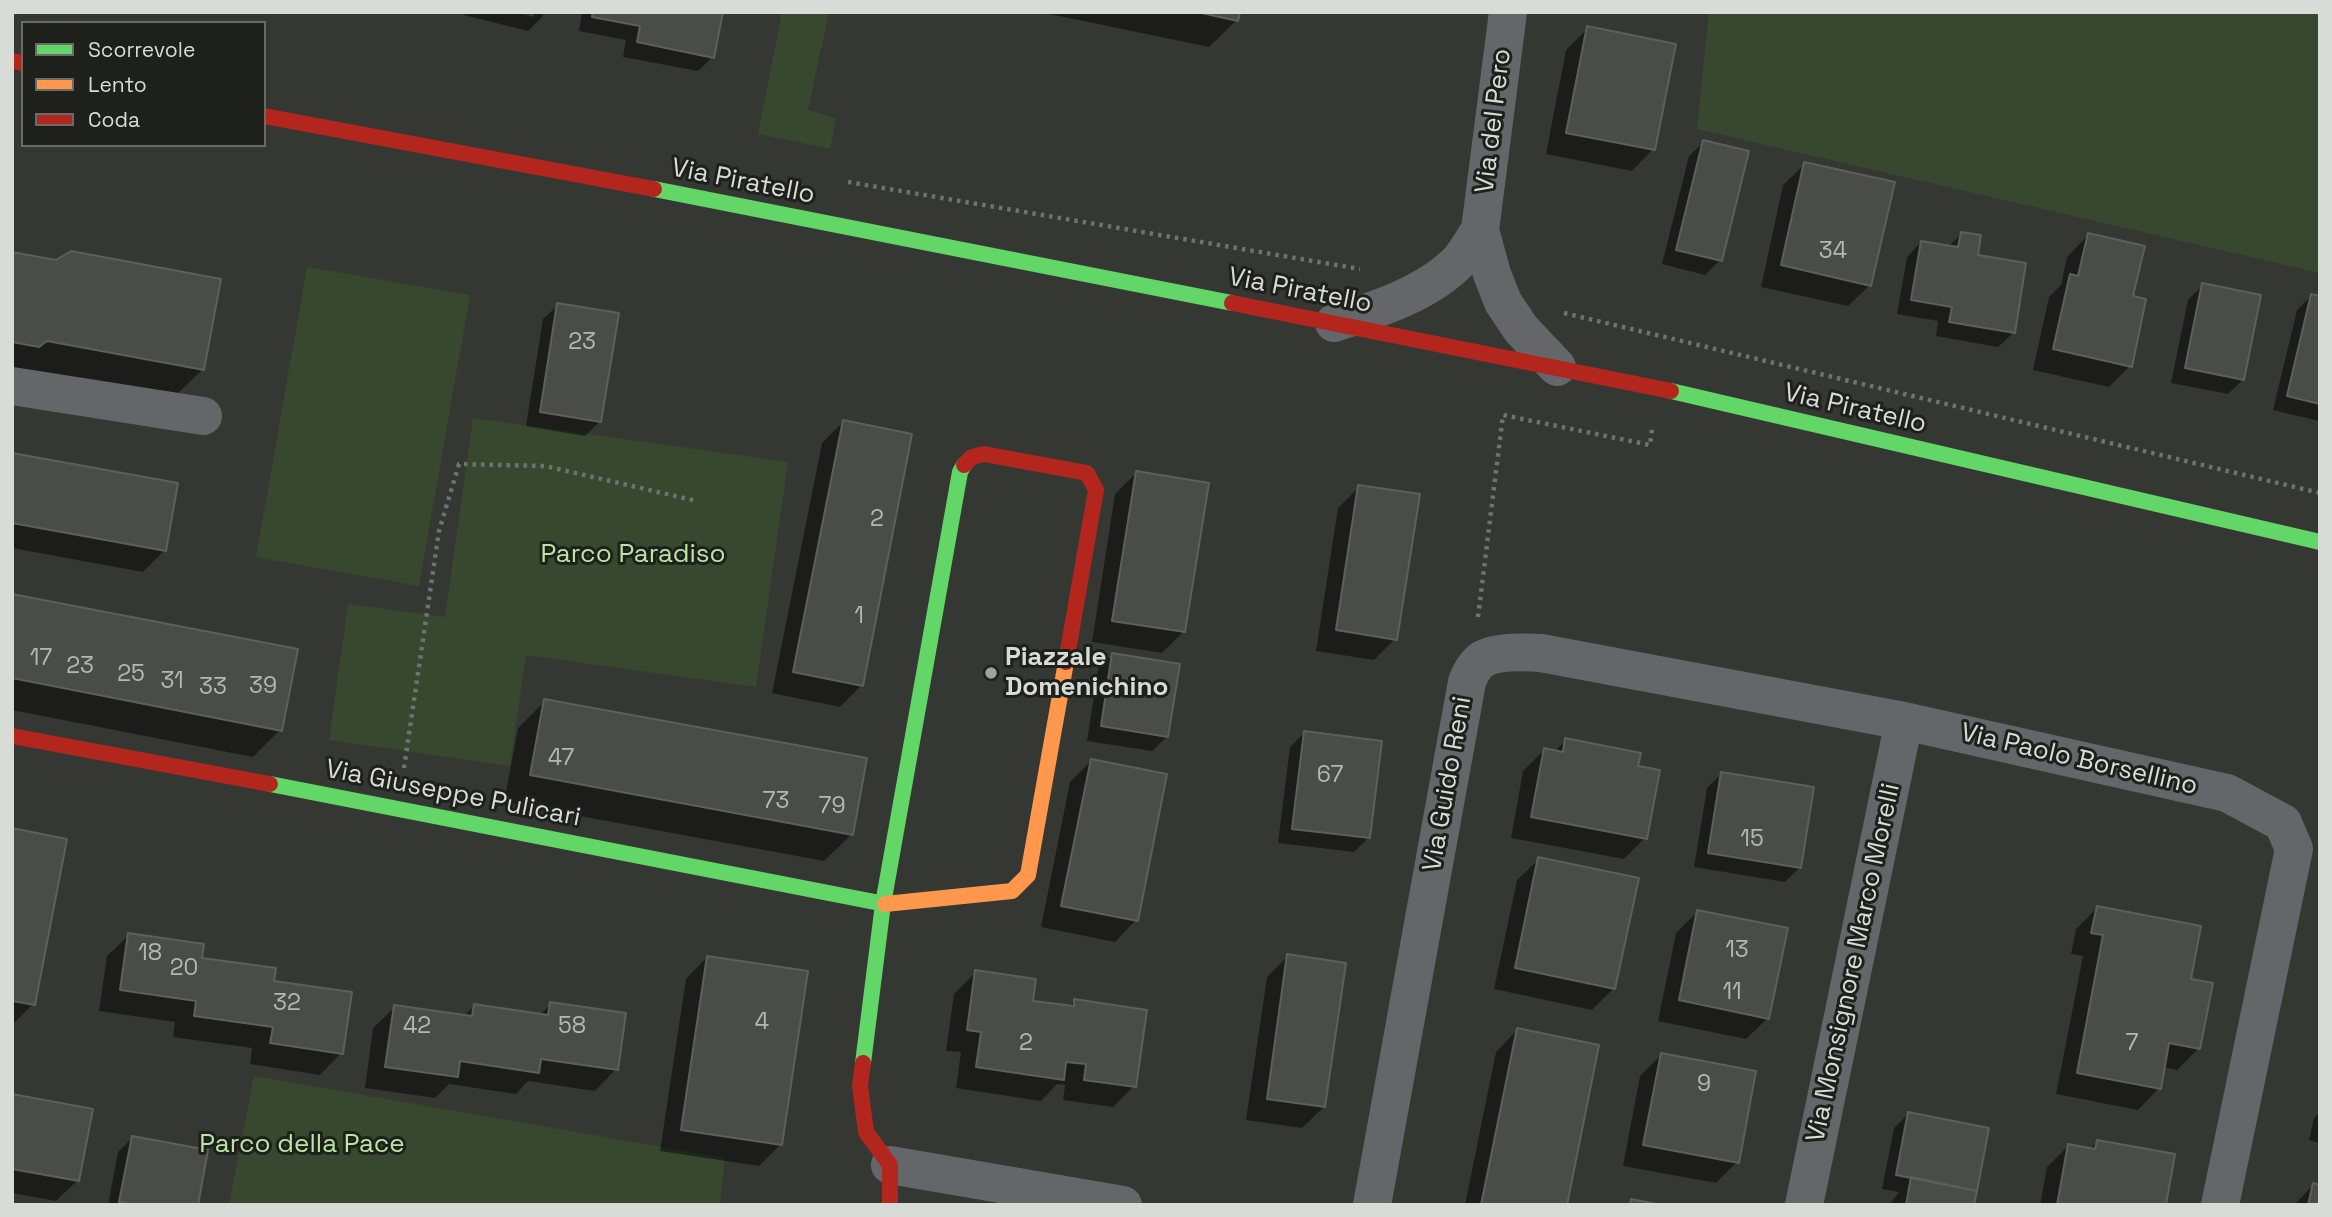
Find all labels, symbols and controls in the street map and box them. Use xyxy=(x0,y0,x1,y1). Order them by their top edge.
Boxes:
legend xyxy=(21,21,266,147)
text: Scorrevole xyxy=(88,36,195,63)
street label: Via del Pero xyxy=(1470,47,1518,195)
text: Lento xyxy=(88,71,147,98)
text: Coda xyxy=(88,106,140,133)
street label: Via Piratello xyxy=(669,153,817,211)
house number: 34 xyxy=(1819,238,1847,266)
street label: Via Piratello xyxy=(1226,262,1374,320)
house number: 23 xyxy=(568,329,596,357)
street label: Via Piratello xyxy=(1781,377,1929,441)
house number: 2 xyxy=(870,506,884,534)
park label: Parco Paradiso xyxy=(540,539,726,571)
house number: 1 xyxy=(854,603,864,631)
place label: Piazzale Domenichino xyxy=(1005,642,1168,704)
house number: 17 xyxy=(30,645,52,673)
house number: 23 xyxy=(66,653,94,681)
house number: 25 xyxy=(117,661,145,689)
marker: Piazzale Domenichino xyxy=(983,665,999,681)
house number: 31 xyxy=(160,668,184,696)
house number: 39 xyxy=(249,673,277,701)
house number: 33 xyxy=(199,674,227,702)
street label: Via Guido Reni xyxy=(1417,694,1479,874)
street label: Via Paolo Borsellino xyxy=(1957,718,2201,802)
house number: 47 xyxy=(548,745,574,773)
street label: Via Giuseppe Pulicari xyxy=(323,754,583,834)
house number: 67 xyxy=(1317,762,1343,790)
street label: Via Monsignore Marco Morelli xyxy=(1801,781,1907,1145)
house number: 73 xyxy=(763,788,789,816)
house number: 79 xyxy=(818,793,846,821)
house number: 15 xyxy=(1740,826,1764,854)
house number: 13 xyxy=(1725,937,1749,965)
house number: 18 xyxy=(138,940,162,968)
house number: 20 xyxy=(170,955,198,983)
house number: 11 xyxy=(1722,979,1742,1007)
house number: 32 xyxy=(273,990,301,1018)
house number: 4 xyxy=(755,1009,769,1037)
house number: 42 xyxy=(403,1013,431,1041)
house number: 58 xyxy=(558,1013,586,1041)
house number: 2 xyxy=(1019,1030,1033,1058)
house number: 7 xyxy=(2126,1030,2138,1058)
house number: 9 xyxy=(1697,1071,1711,1099)
park label: Parco della Pace xyxy=(199,1129,405,1161)

